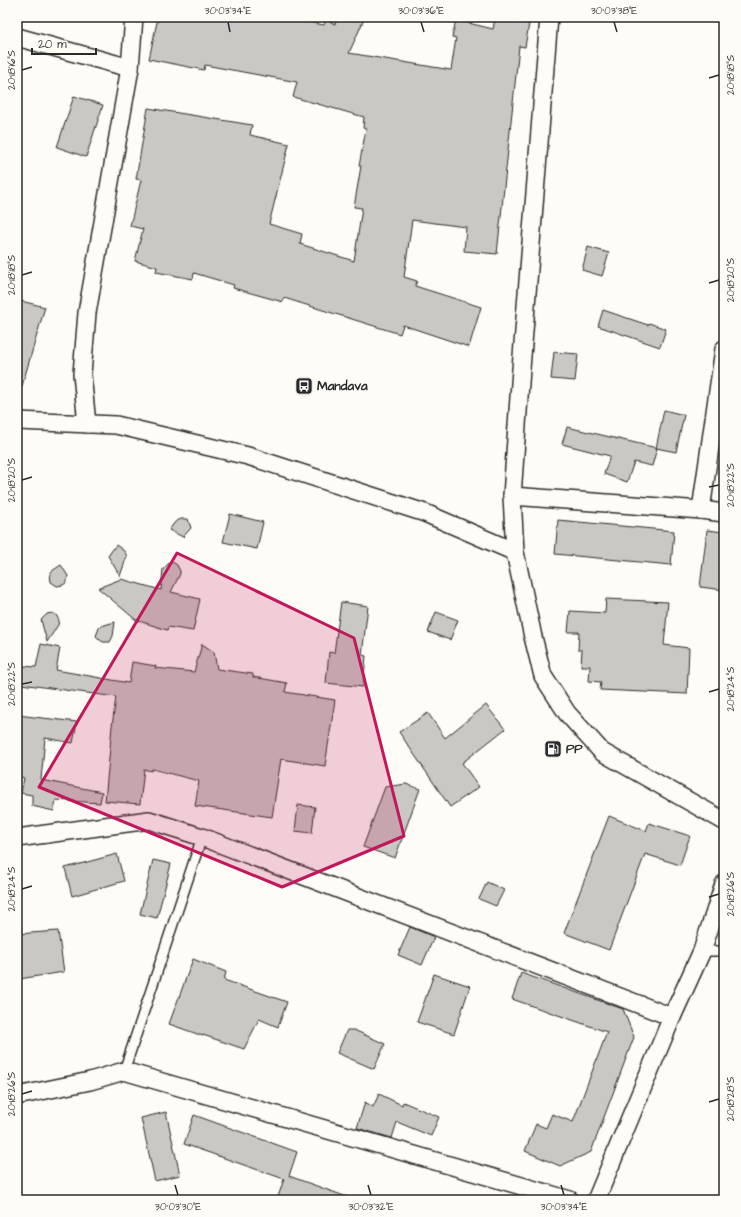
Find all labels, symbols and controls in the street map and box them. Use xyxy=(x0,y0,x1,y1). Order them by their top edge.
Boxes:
text: 30°03'34"E xyxy=(205,4,251,18)
text: 30°03'36"E xyxy=(398,4,444,18)
text: 30°03'38"E xyxy=(591,4,637,18)
scale bar xyxy=(32,30,96,56)
text: 20 m xyxy=(38,36,67,53)
text: 20°18'16"S xyxy=(5,49,19,90)
text: 20°18'18"S xyxy=(724,54,738,95)
text: 20°18'18"S xyxy=(5,254,19,295)
text: 20°18'20"S xyxy=(724,257,738,302)
bus stop icon: Mandava xyxy=(294,376,314,396)
place label: Mandava xyxy=(317,377,368,395)
text: 20°18'20"S xyxy=(5,457,19,502)
text: 20°18'22"S xyxy=(724,463,738,507)
text: 20°18'22"S xyxy=(5,662,19,706)
text: 20°18'24"S xyxy=(724,666,738,711)
fuel station icon: PP xyxy=(543,739,563,759)
place label: PP xyxy=(566,740,583,758)
text: 20°18'24"S xyxy=(5,866,19,911)
text: 20°18'26"S xyxy=(724,871,738,916)
text: 20°18'26"S xyxy=(5,1071,19,1116)
text: 20°18'28"S xyxy=(724,1076,738,1121)
text: 30°03'30"E xyxy=(155,1200,201,1214)
text: 30°03'32"E xyxy=(348,1200,394,1214)
text: 30°03'34"E xyxy=(541,1200,587,1214)

